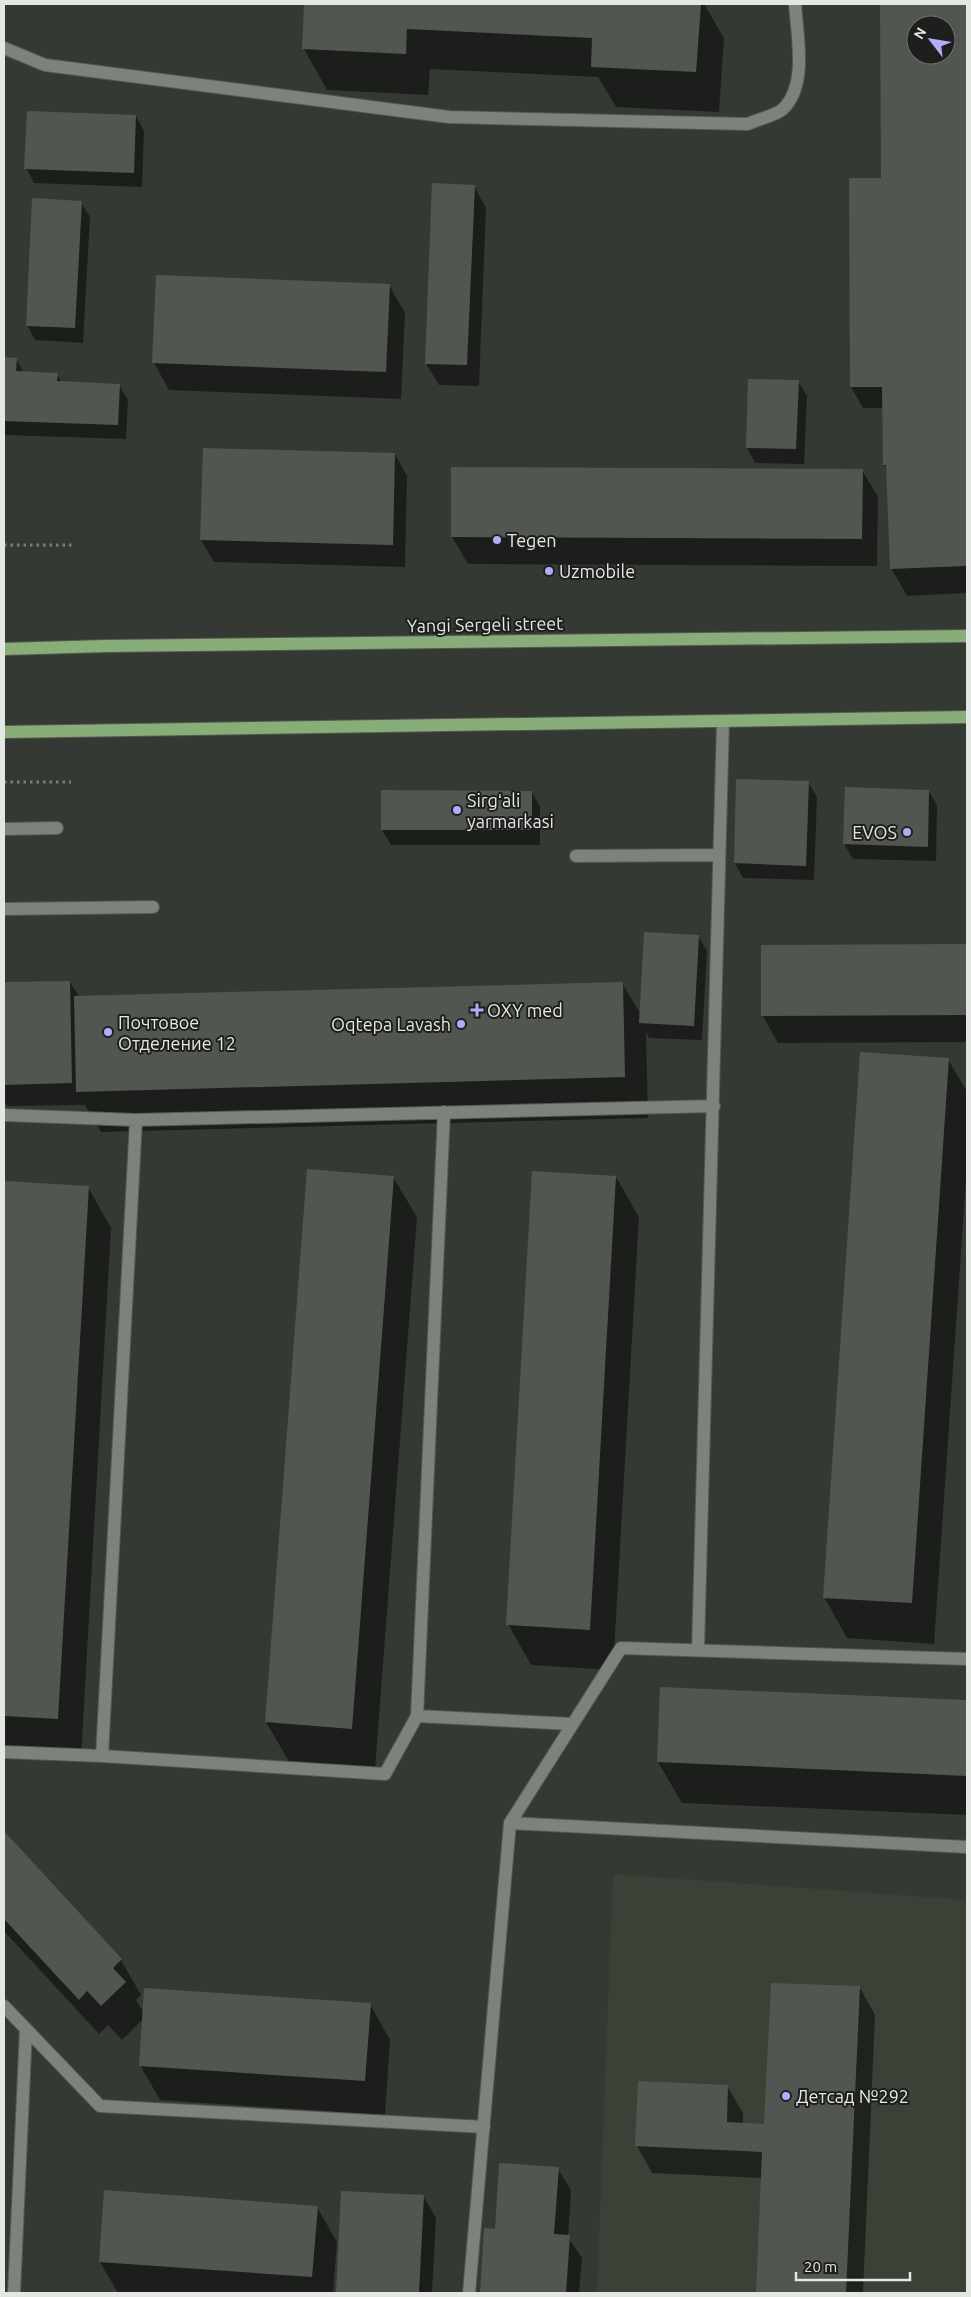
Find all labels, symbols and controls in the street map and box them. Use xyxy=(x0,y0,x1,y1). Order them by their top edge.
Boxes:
north arrow xyxy=(906,15,956,65)
text: N xyxy=(910,25,929,42)
place label: Tegen xyxy=(507,530,557,550)
marker: Tegen xyxy=(491,534,503,546)
place label: Uzmobile xyxy=(559,561,635,581)
marker: Uzmobile xyxy=(543,565,555,577)
street label: Yangi Sergeli street xyxy=(407,613,563,635)
place label: Sirgʻali yarmarkasi xyxy=(467,790,554,831)
marker: Sirgʻali yarmarkasi xyxy=(451,804,463,816)
place label: EVOS xyxy=(852,822,897,842)
marker: EVOS xyxy=(901,826,913,838)
place label: OXY med xyxy=(487,1000,563,1020)
marker: OXY med xyxy=(471,1004,483,1016)
place label: Почтовое Отделение 12 xyxy=(118,1012,236,1053)
place label: Oqtepa Lavash xyxy=(331,1014,451,1034)
marker: Oqtepa Lavash xyxy=(455,1018,467,1030)
marker: Почтовое Отделение 12 xyxy=(102,1026,114,1038)
place label: Детсад №292 xyxy=(796,2086,909,2106)
marker: Детсад №292 xyxy=(780,2090,792,2102)
scale bar xyxy=(796,2250,910,2282)
text: 20 m xyxy=(804,2258,837,2275)

